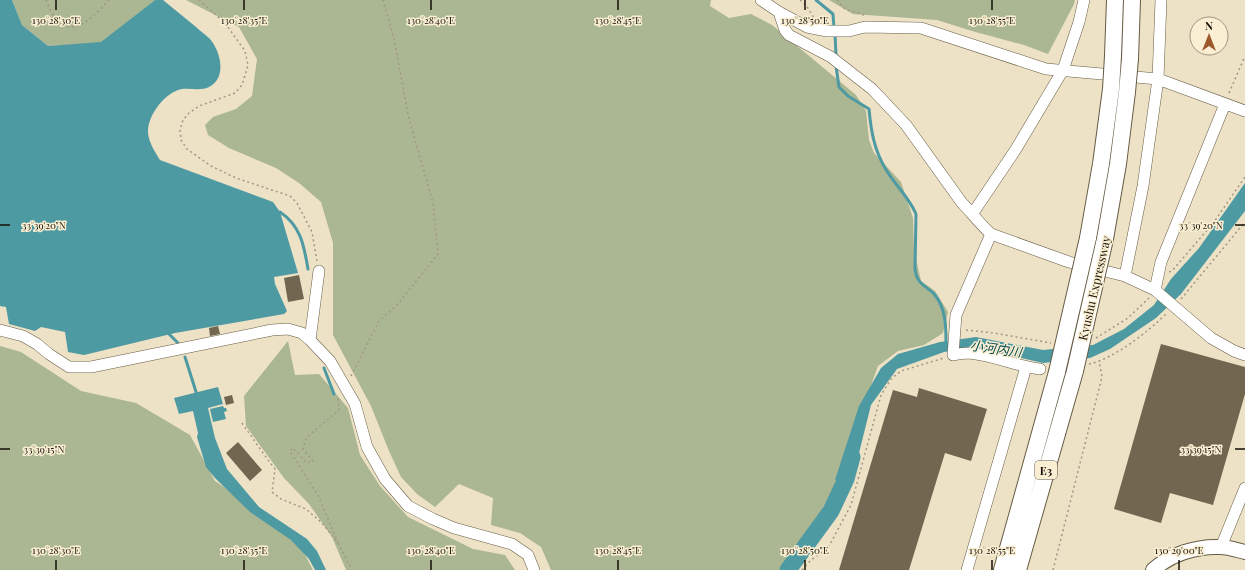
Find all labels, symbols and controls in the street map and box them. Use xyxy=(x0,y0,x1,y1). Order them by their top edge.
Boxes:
text: 130°28'30"E xyxy=(32,13,80,27)
text: 130°28'35"E xyxy=(221,13,267,27)
text: 130°28'40"E xyxy=(407,13,455,27)
text: 130°28'45"E xyxy=(595,13,641,27)
text: 130°28'50"E xyxy=(781,13,829,27)
text: 130°28'55"E xyxy=(969,13,1015,27)
north arrow xyxy=(1189,16,1229,56)
text: N xyxy=(1205,18,1213,33)
text: 33°39'20"N xyxy=(22,218,66,232)
text: 33°39'20"N xyxy=(1179,218,1223,232)
street label: Kyushu Expressway xyxy=(1074,234,1114,342)
water label: 小河内川 xyxy=(969,336,1025,360)
text: 33°39'15"N xyxy=(24,442,64,456)
text: 33°39'15"N xyxy=(1181,442,1221,456)
road number: E3 xyxy=(1035,461,1057,479)
text: 130°28'30"E xyxy=(32,543,80,557)
text: 130°28'35"E xyxy=(221,543,267,557)
text: 130°28'40"E xyxy=(407,543,455,557)
text: 130°28'45"E xyxy=(595,543,641,557)
text: 130°28'50"E xyxy=(781,543,829,557)
text: 130°28'55"E xyxy=(969,543,1015,557)
text: 130°29'00"E xyxy=(1154,543,1204,557)

